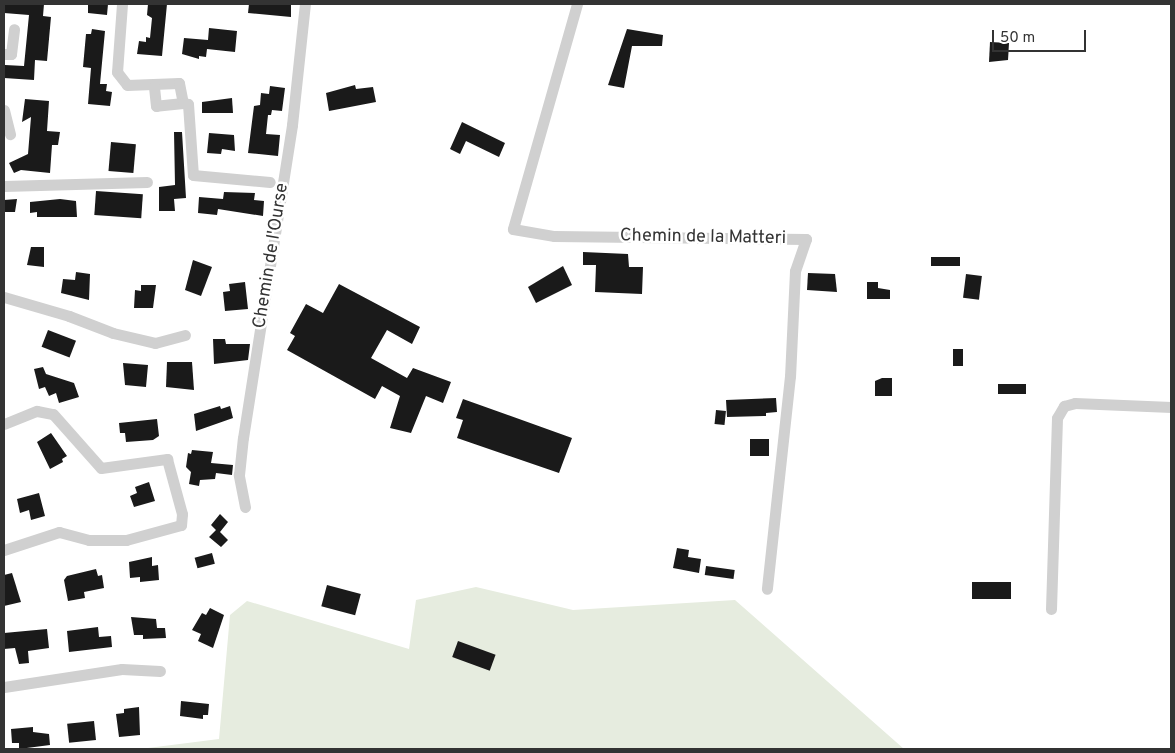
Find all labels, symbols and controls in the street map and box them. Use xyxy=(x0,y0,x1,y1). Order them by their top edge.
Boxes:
scale bar xyxy=(995,20,1089,52)
text: 50 m xyxy=(1000,29,1035,48)
street label: Chemin de l'Ourse xyxy=(250,182,294,330)
street label: Chemin de la Matteri xyxy=(620,226,786,250)

